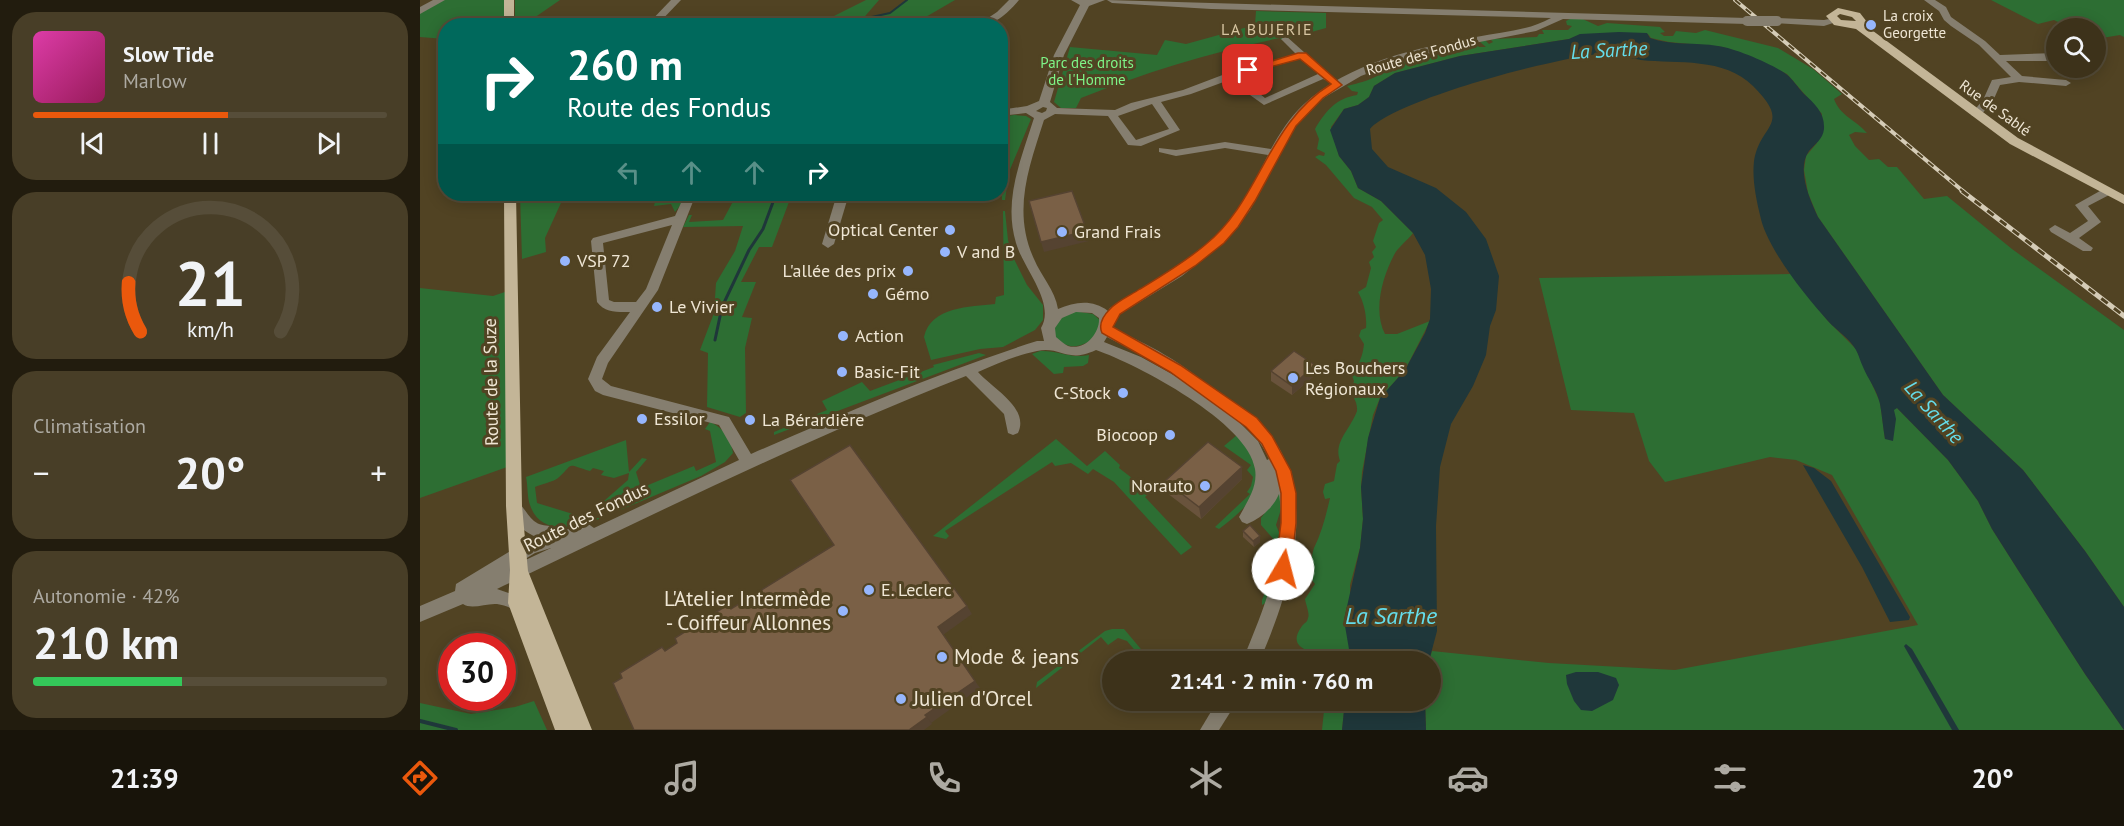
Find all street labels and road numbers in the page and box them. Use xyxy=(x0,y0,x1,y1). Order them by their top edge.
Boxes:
street label: Route des Fondus xyxy=(1364,30,1478,79)
street label: Rue de Sablé xyxy=(1956,75,2035,140)
street label: Route de la Suze xyxy=(478,318,503,446)
street label: Route des Fondus xyxy=(520,476,652,557)

